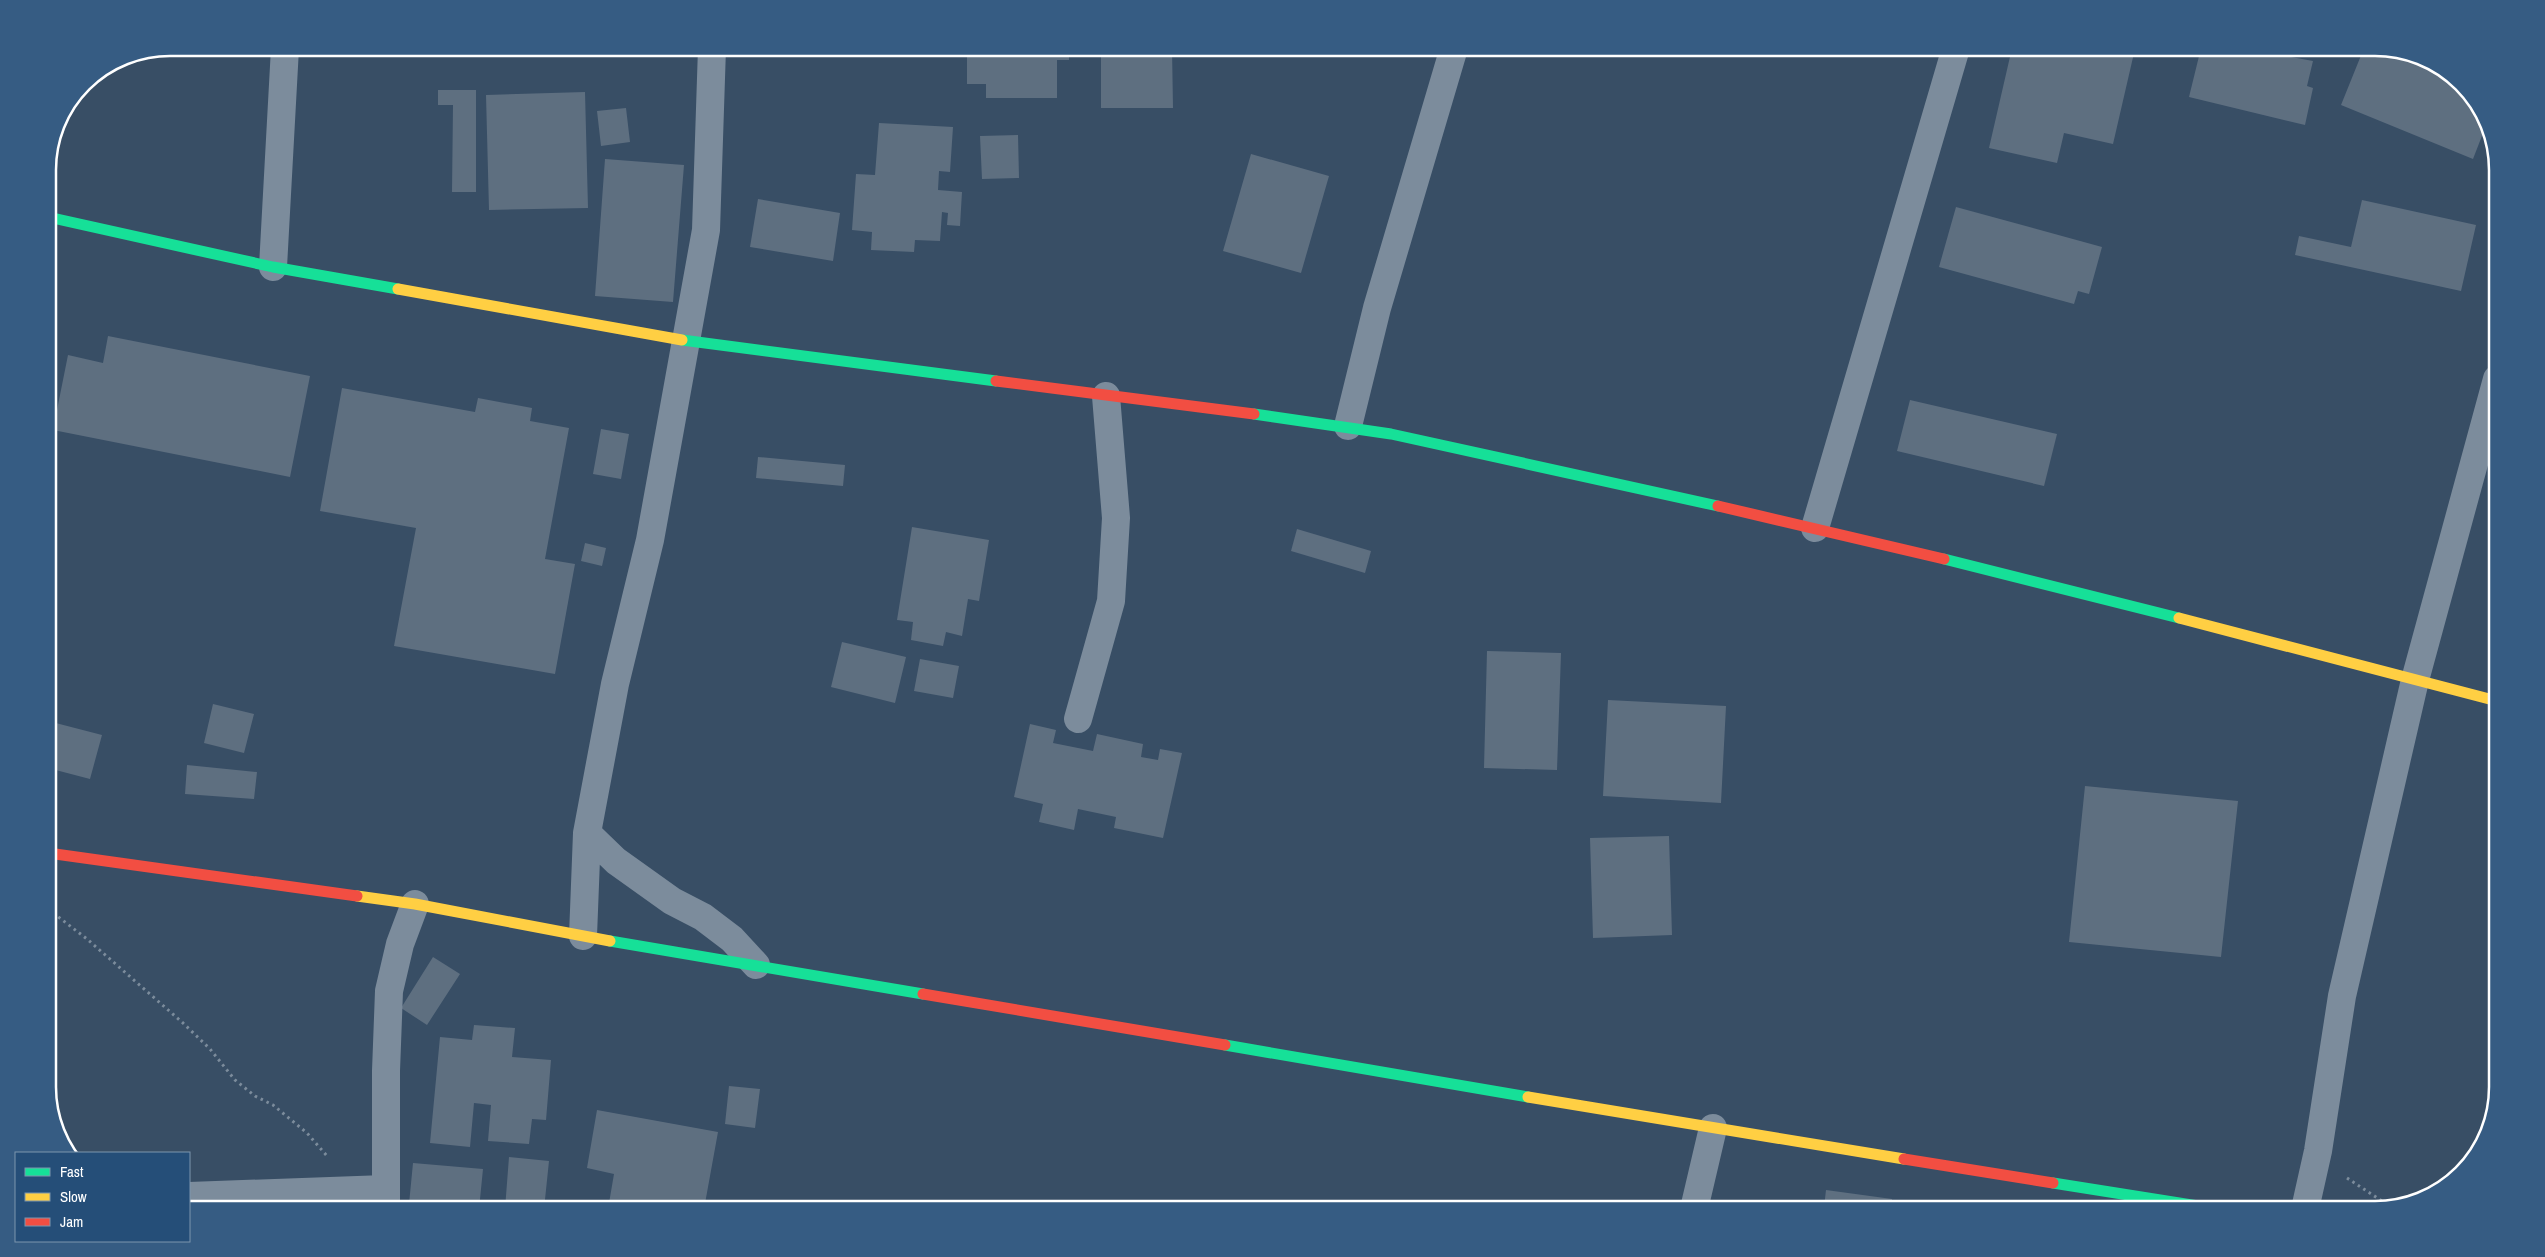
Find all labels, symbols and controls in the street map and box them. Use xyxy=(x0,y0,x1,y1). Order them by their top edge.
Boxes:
legend xyxy=(15,1152,190,1242)
text: Fast xyxy=(60,1161,84,1182)
text: Slow xyxy=(60,1186,87,1207)
text: Jam xyxy=(60,1211,83,1232)

